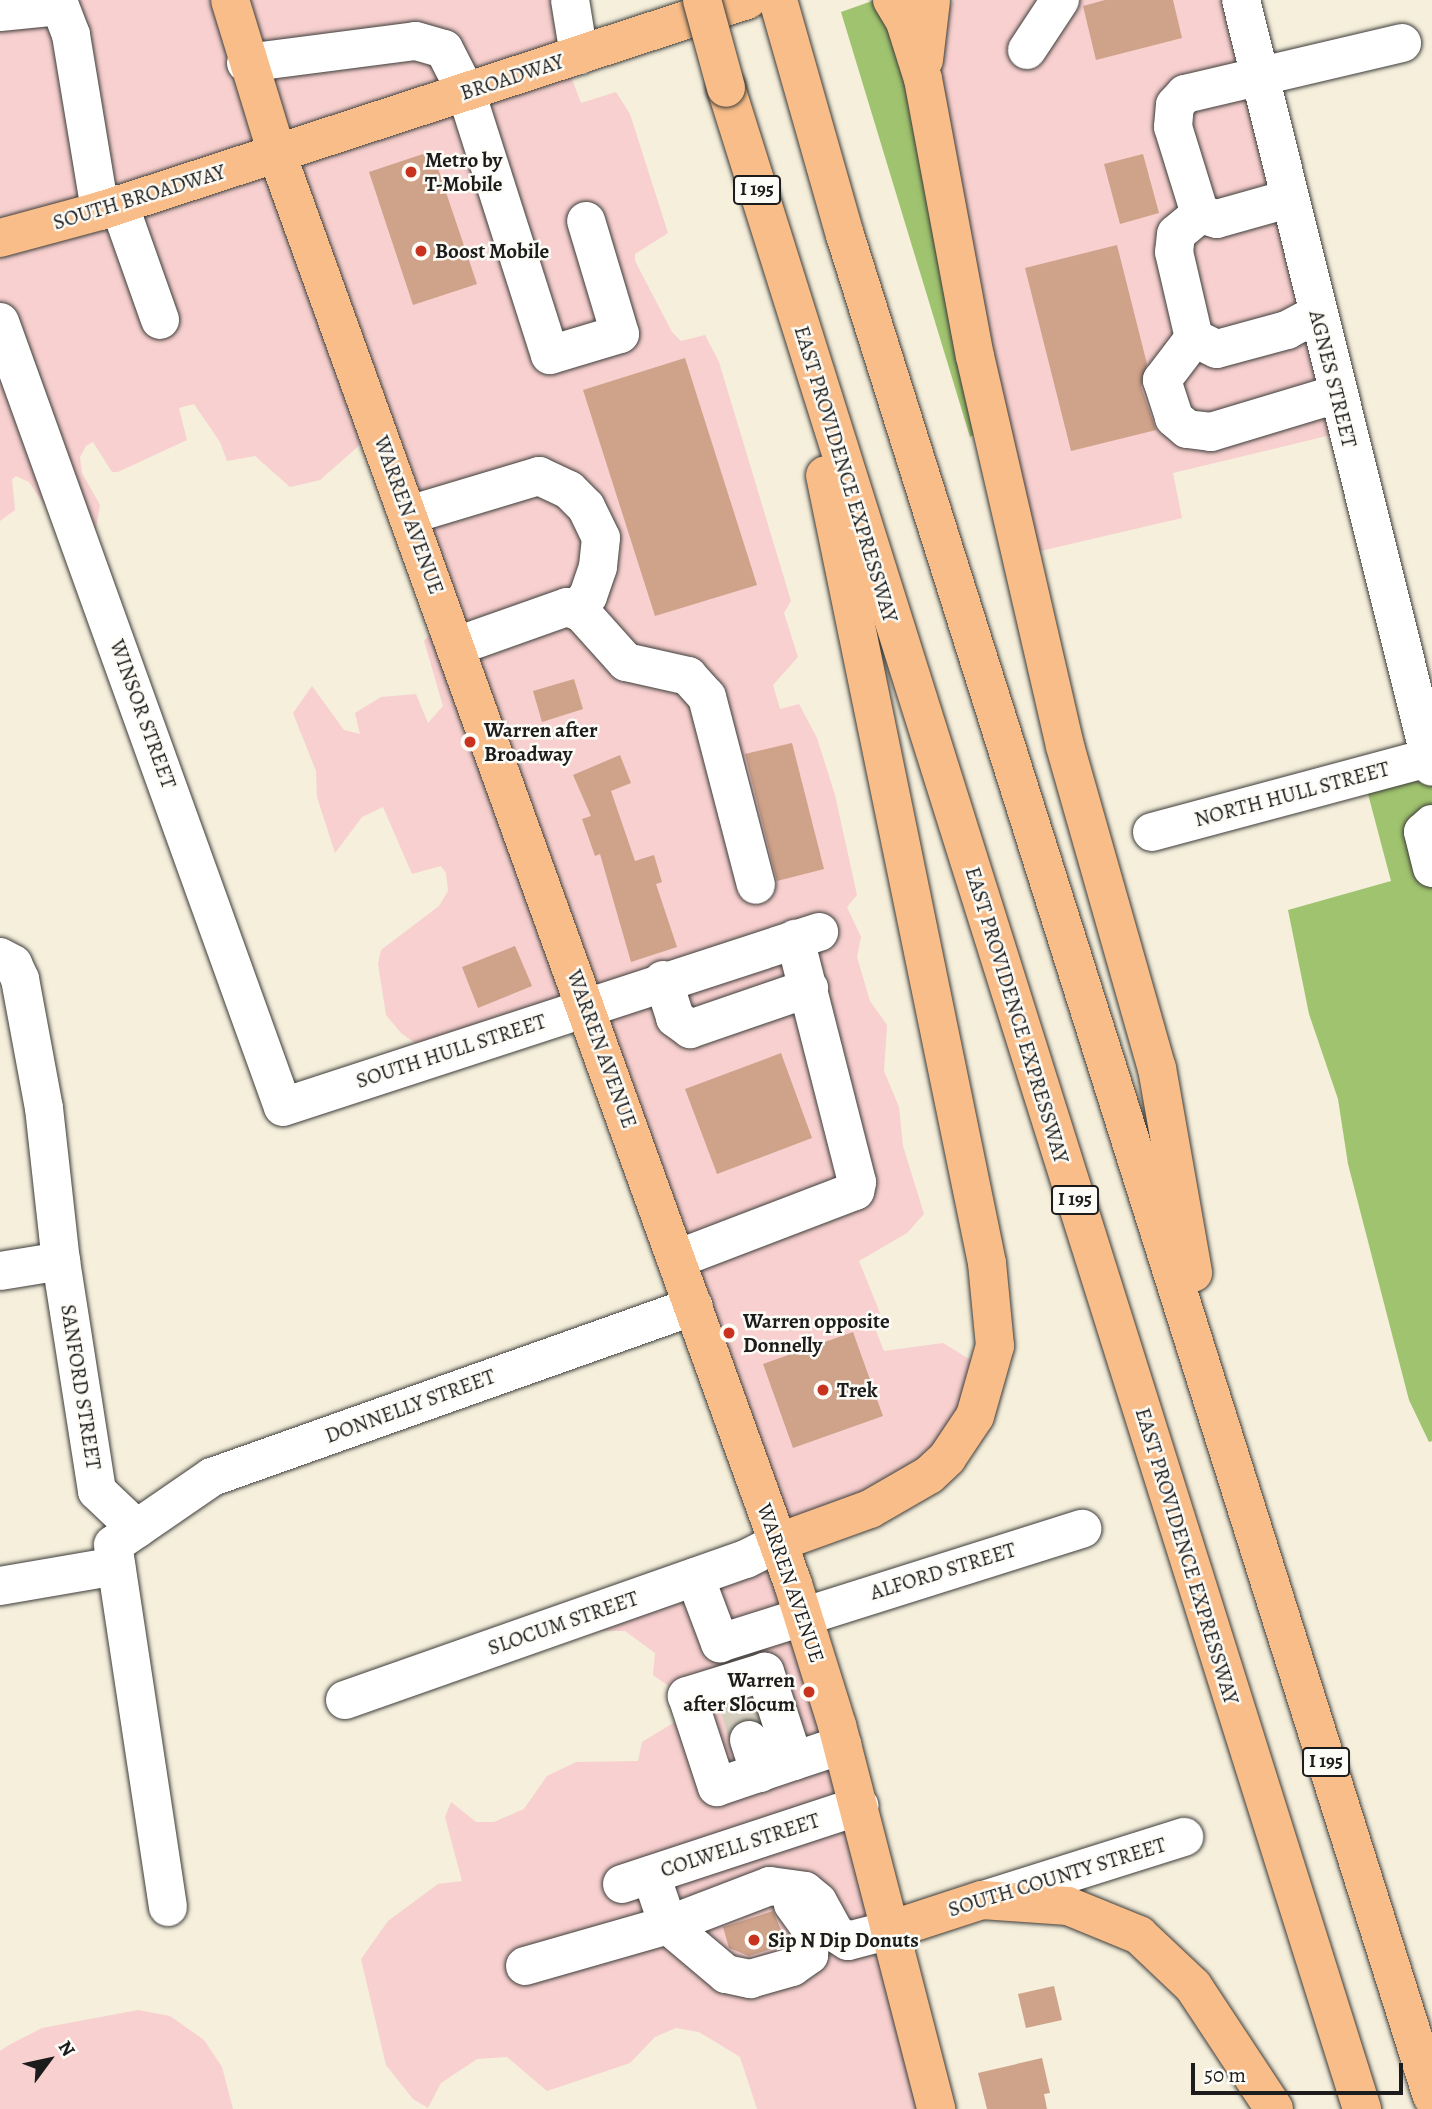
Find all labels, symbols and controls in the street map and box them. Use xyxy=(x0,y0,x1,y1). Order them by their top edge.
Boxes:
street label: BROADWAY xyxy=(457,48,567,106)
place label: Metro by T-Mobile xyxy=(425,147,503,197)
street label: SOUTH BROADWAY xyxy=(50,159,228,235)
marker: Metro by T-Mobile xyxy=(403,164,419,180)
road number: I 195 xyxy=(732,174,782,206)
place label: Boost Mobile xyxy=(435,238,549,264)
marker: Boost Mobile xyxy=(413,243,429,259)
street label: AGNES STREET xyxy=(1304,308,1362,450)
street label: EAST PROVIDENCE EXPRESSWAY xyxy=(789,323,903,625)
street label: WARREN AVENUE xyxy=(369,432,449,598)
street label: WINSOR STREET xyxy=(104,636,182,792)
place label: Warren after Broadway xyxy=(484,717,598,767)
marker: Warren after Broadway xyxy=(462,734,478,750)
street label: NORTH HULL STREET xyxy=(1192,756,1392,832)
street label: EAST PROVIDENCE EXPRESSWAY xyxy=(960,864,1074,1166)
street label: WARREN AVENUE xyxy=(562,966,642,1132)
street label: SOUTH HULL STREET xyxy=(353,1008,549,1094)
road number: I 195 xyxy=(1050,1184,1100,1216)
street label: SANFORD STREET xyxy=(55,1303,107,1471)
place label: Warren opposite Donnelly xyxy=(743,1308,890,1358)
marker: Warren opposite Donnelly xyxy=(721,1325,737,1341)
street label: DONNELLY STREET xyxy=(322,1364,498,1448)
place label: Trek xyxy=(837,1377,878,1403)
marker: Trek xyxy=(815,1382,831,1398)
street label: EAST PROVIDENCE EXPRESSWAY xyxy=(1130,1405,1244,1707)
street label: WARREN AVENUE xyxy=(752,1500,830,1666)
street label: ALFORD STREET xyxy=(867,1537,1019,1605)
street label: SLOCUM STREET xyxy=(484,1585,642,1661)
place label: Warren after Slocum xyxy=(683,1667,795,1717)
marker: Warren after Slocum xyxy=(801,1684,817,1700)
road number: I 195 xyxy=(1302,1746,1350,1778)
street label: COLWELL STREET xyxy=(657,1807,823,1883)
street label: SOUTH COUNTY STREET xyxy=(945,1832,1169,1922)
place label: Sip N Dip Donuts xyxy=(768,1927,919,1953)
marker: Sip N Dip Donuts xyxy=(746,1932,762,1948)
north arrow xyxy=(14,2025,84,2095)
text: N xyxy=(52,2036,81,2061)
scale bar xyxy=(1194,2050,1406,2094)
text: 50 m xyxy=(1204,2061,1246,2089)

